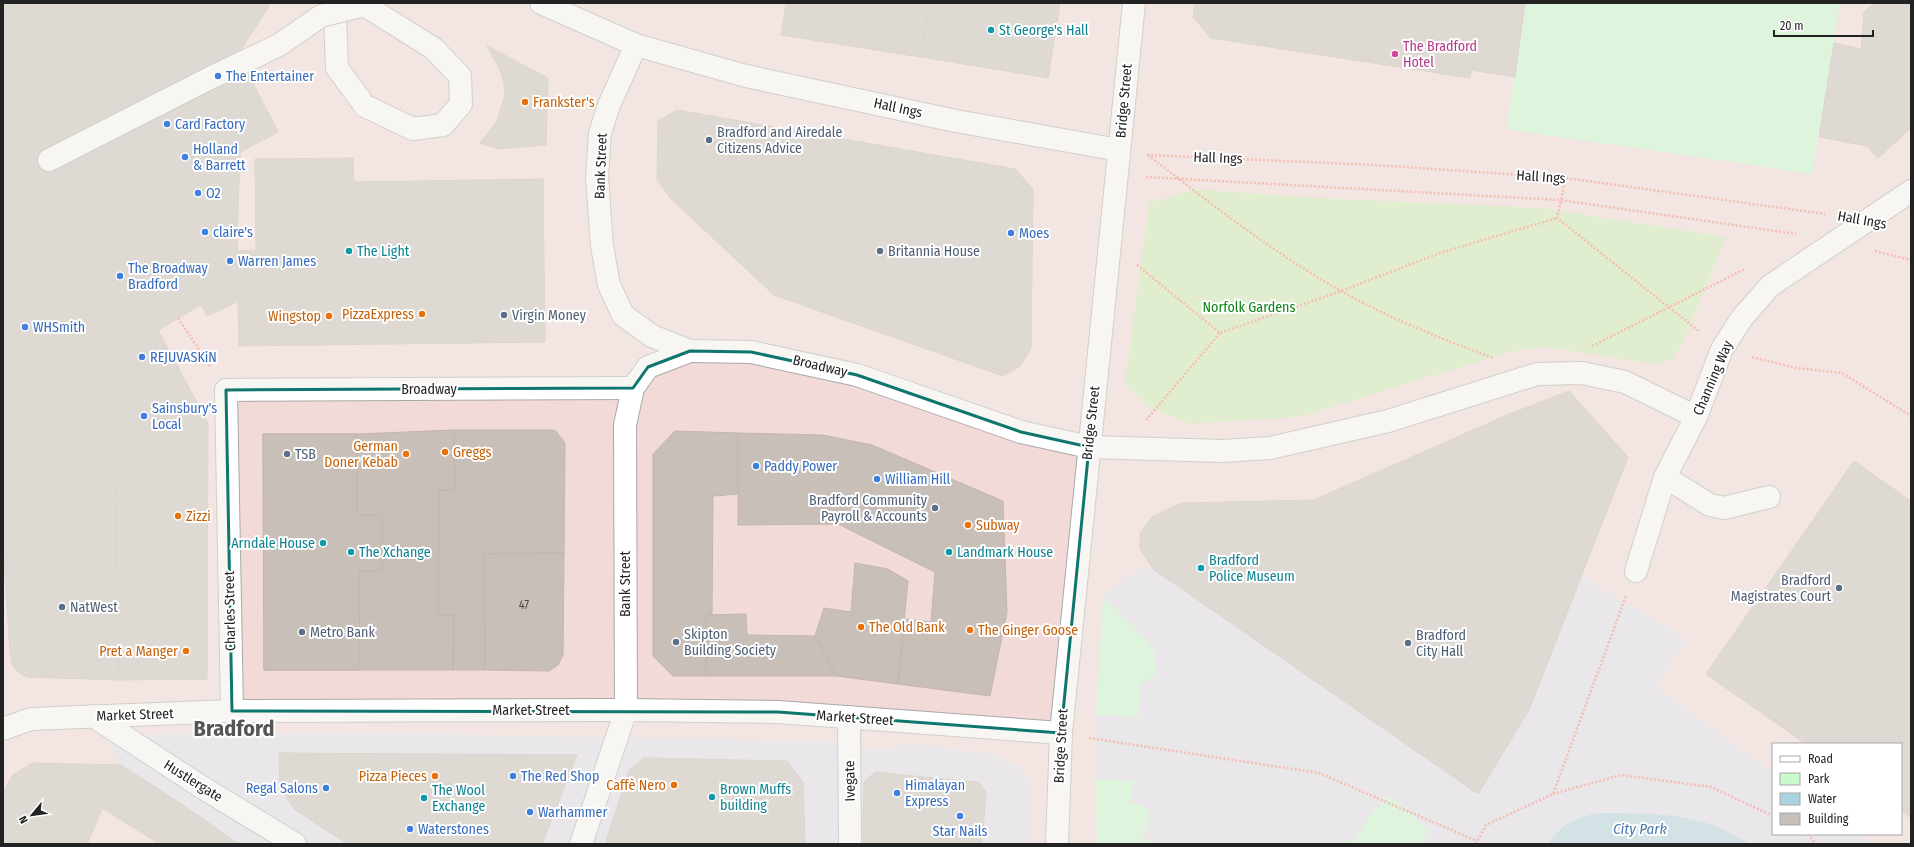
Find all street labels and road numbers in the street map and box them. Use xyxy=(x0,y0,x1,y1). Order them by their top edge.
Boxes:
street label: Bridge Street xyxy=(1112,63,1136,139)
street label: Hall Ings xyxy=(872,95,924,121)
street label: Bank Street xyxy=(591,132,611,199)
street label: Hall Ings xyxy=(1193,149,1243,167)
street label: Hall Ings xyxy=(1516,167,1566,187)
street label: Hall Ings xyxy=(1836,207,1888,233)
street label: Channing Way xyxy=(1690,337,1737,418)
street label: Broadway xyxy=(791,351,850,381)
street label: Broadway xyxy=(401,381,458,398)
street label: Bridge Street xyxy=(1079,385,1103,461)
street label: Bank Street xyxy=(617,551,634,617)
street label: Charles Street xyxy=(221,570,239,651)
street label: Market Street xyxy=(492,702,570,719)
street label: Market Street xyxy=(96,705,174,725)
street label: Market Street xyxy=(816,707,895,729)
street label: Bridge Street xyxy=(1051,708,1071,784)
street label: Hustlergate xyxy=(161,756,226,806)
street label: Ivegate xyxy=(841,760,859,802)

